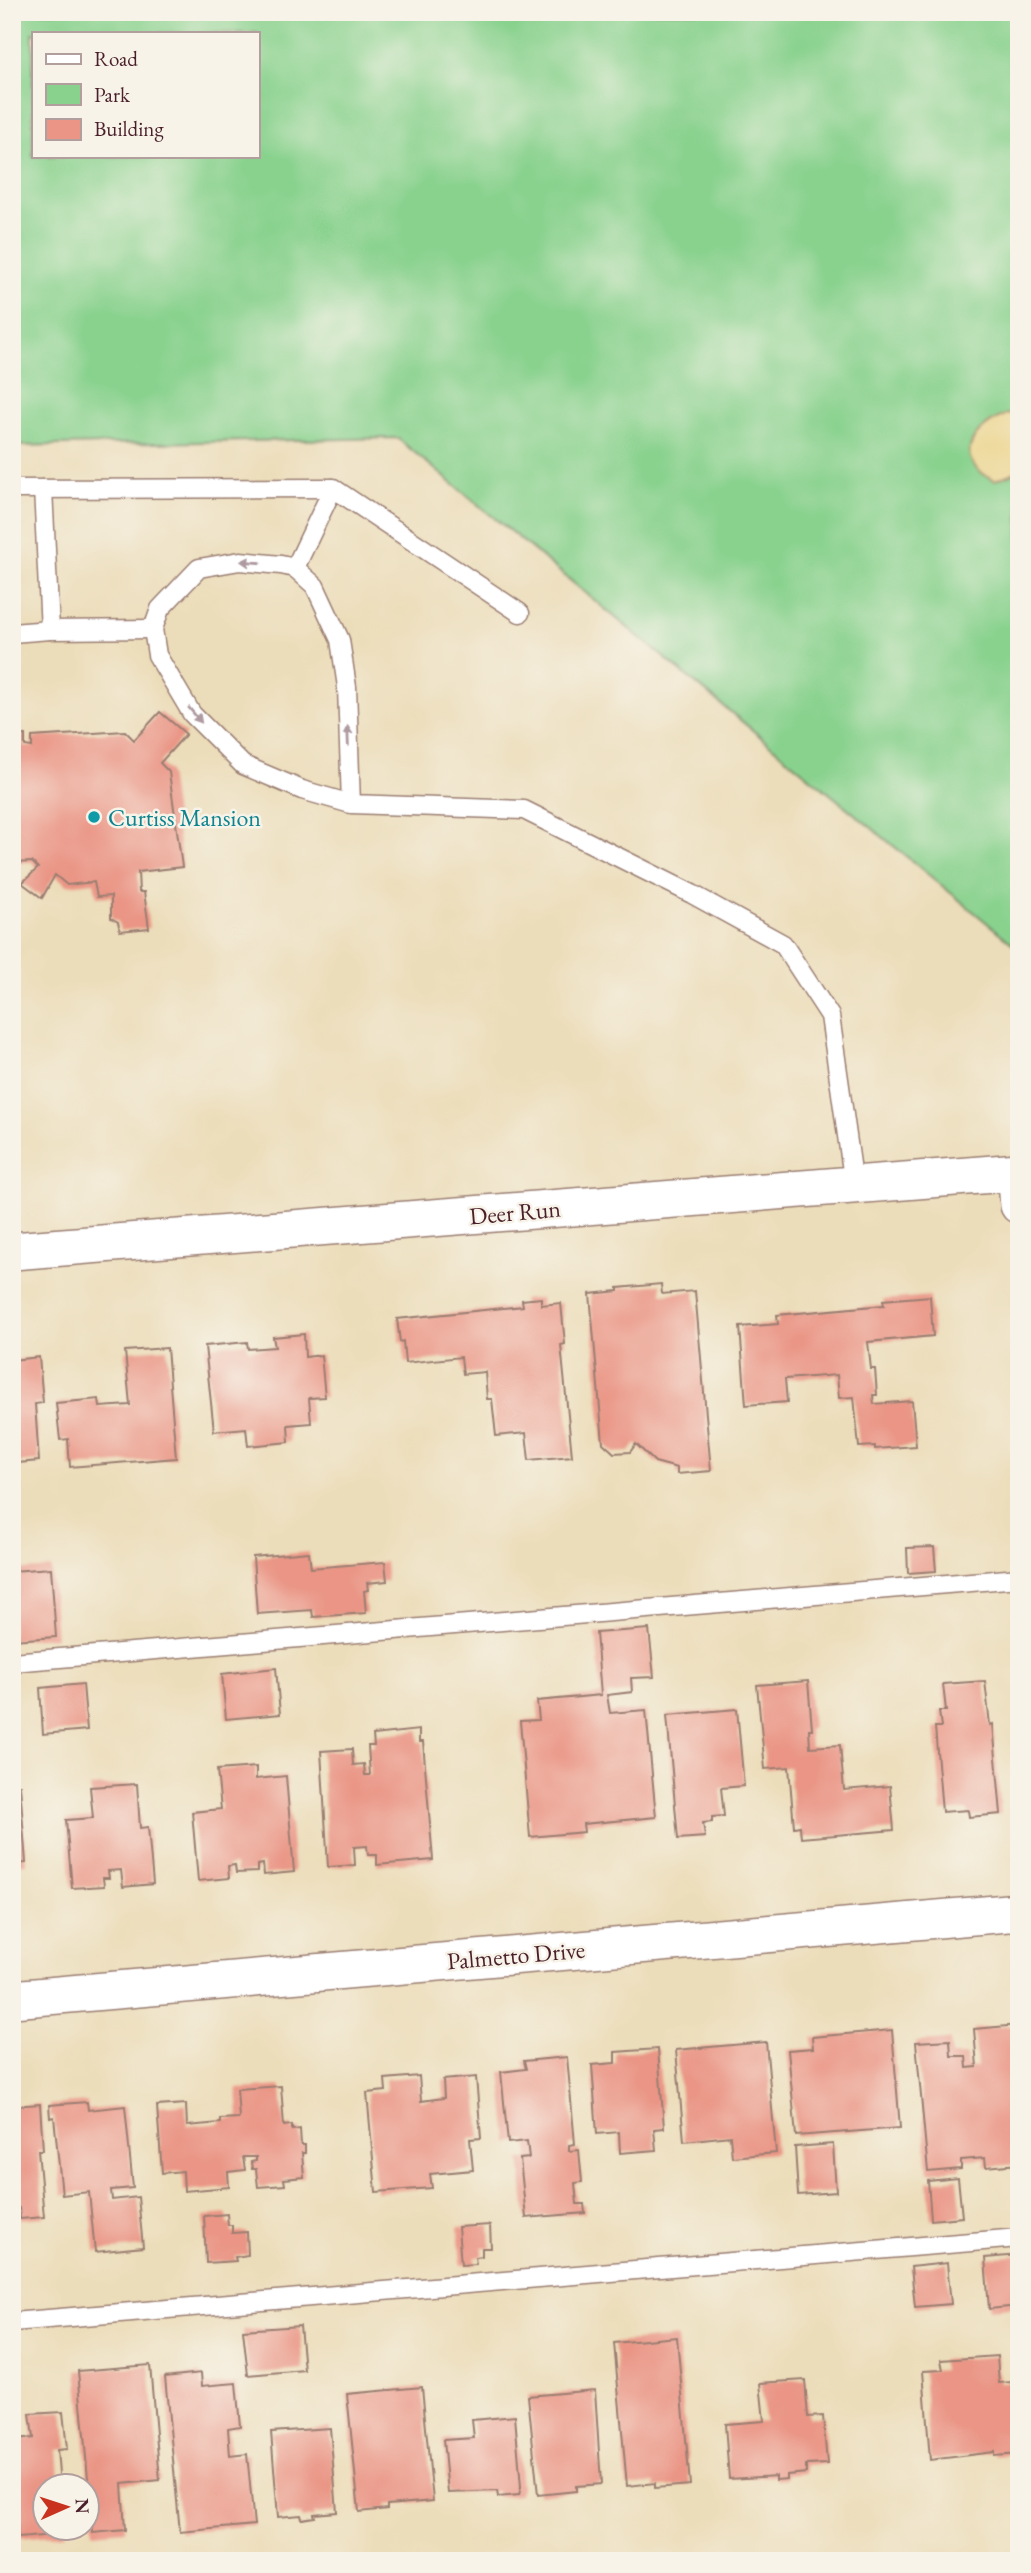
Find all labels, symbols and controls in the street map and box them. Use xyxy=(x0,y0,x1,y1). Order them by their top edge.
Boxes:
legend xyxy=(32,32,259,158)
text: Road xyxy=(94,45,138,72)
text: Park xyxy=(94,81,131,108)
text: Building xyxy=(94,115,164,142)
one-way arrow xyxy=(240,556,262,567)
one-way arrow xyxy=(187,707,202,724)
one-way arrow xyxy=(343,725,354,747)
place label: Curtiss Mansion xyxy=(108,802,261,833)
marker: Curtiss Mansion xyxy=(86,809,102,825)
street label: Deer Run xyxy=(468,1193,562,1231)
street label: Palmetto Drive xyxy=(446,1934,586,1976)
north arrow xyxy=(32,2472,102,2542)
text: N xyxy=(70,2498,95,2515)

